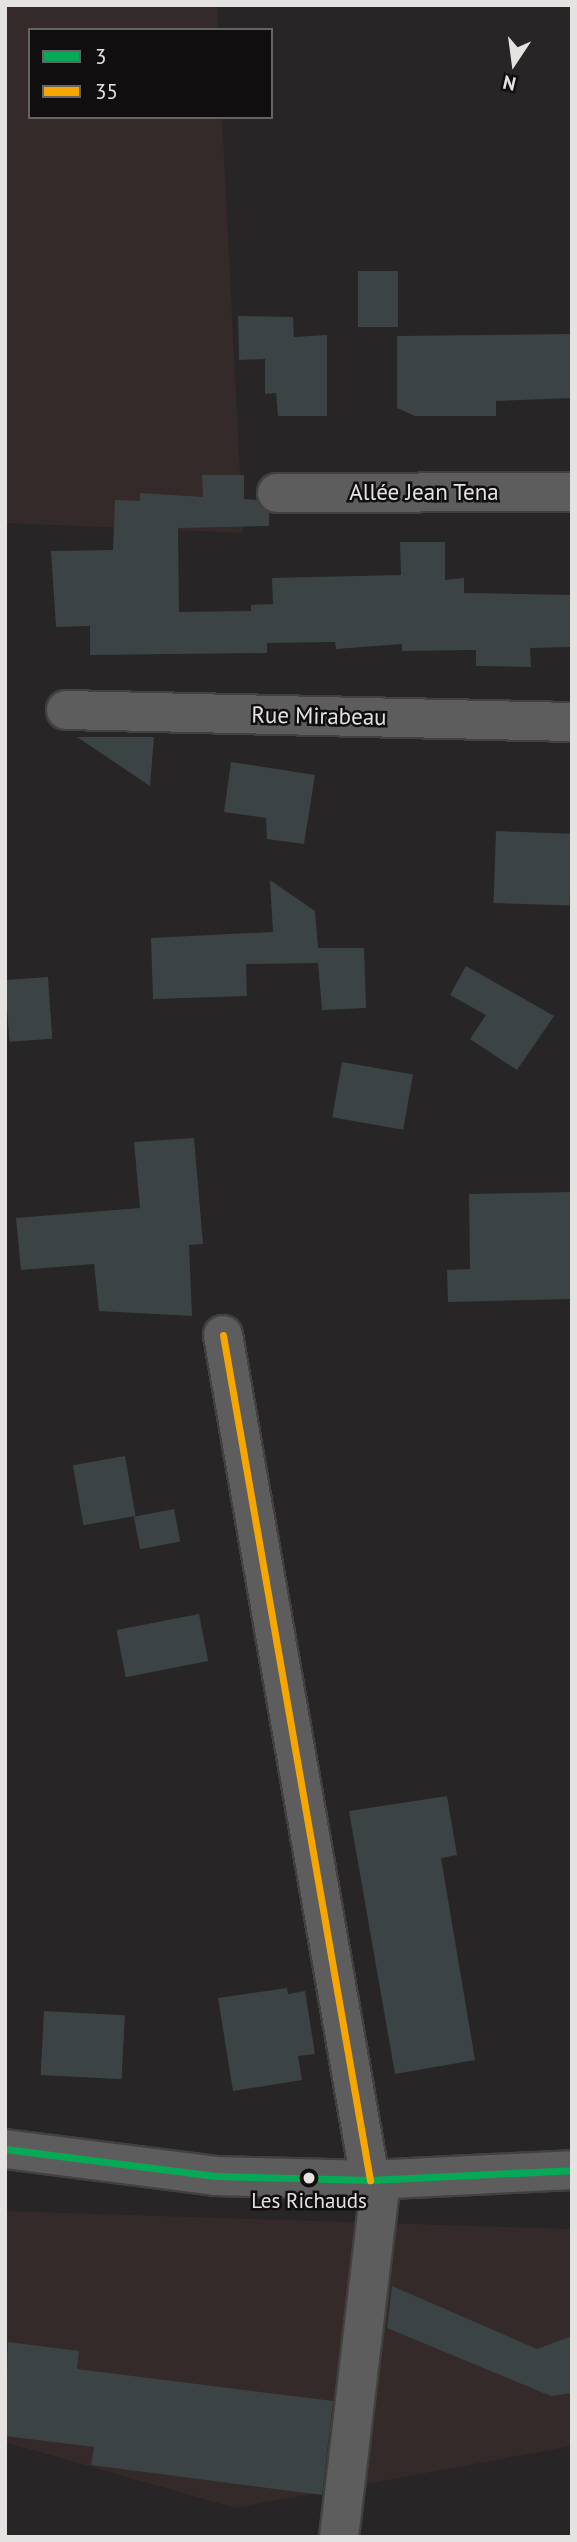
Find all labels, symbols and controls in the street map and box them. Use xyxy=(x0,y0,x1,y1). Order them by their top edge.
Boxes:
legend xyxy=(28,28,273,119)
north arrow xyxy=(479,28,549,98)
text: 3 xyxy=(95,43,106,70)
text: N xyxy=(501,70,518,97)
text: 35 xyxy=(95,78,118,105)
street label: Allée Jean Tena xyxy=(349,478,499,506)
street label: Rue Mirabeau xyxy=(251,701,387,731)
marker: Les Richauds xyxy=(302,2171,316,2185)
place label: Les Richauds xyxy=(251,2188,367,2214)

